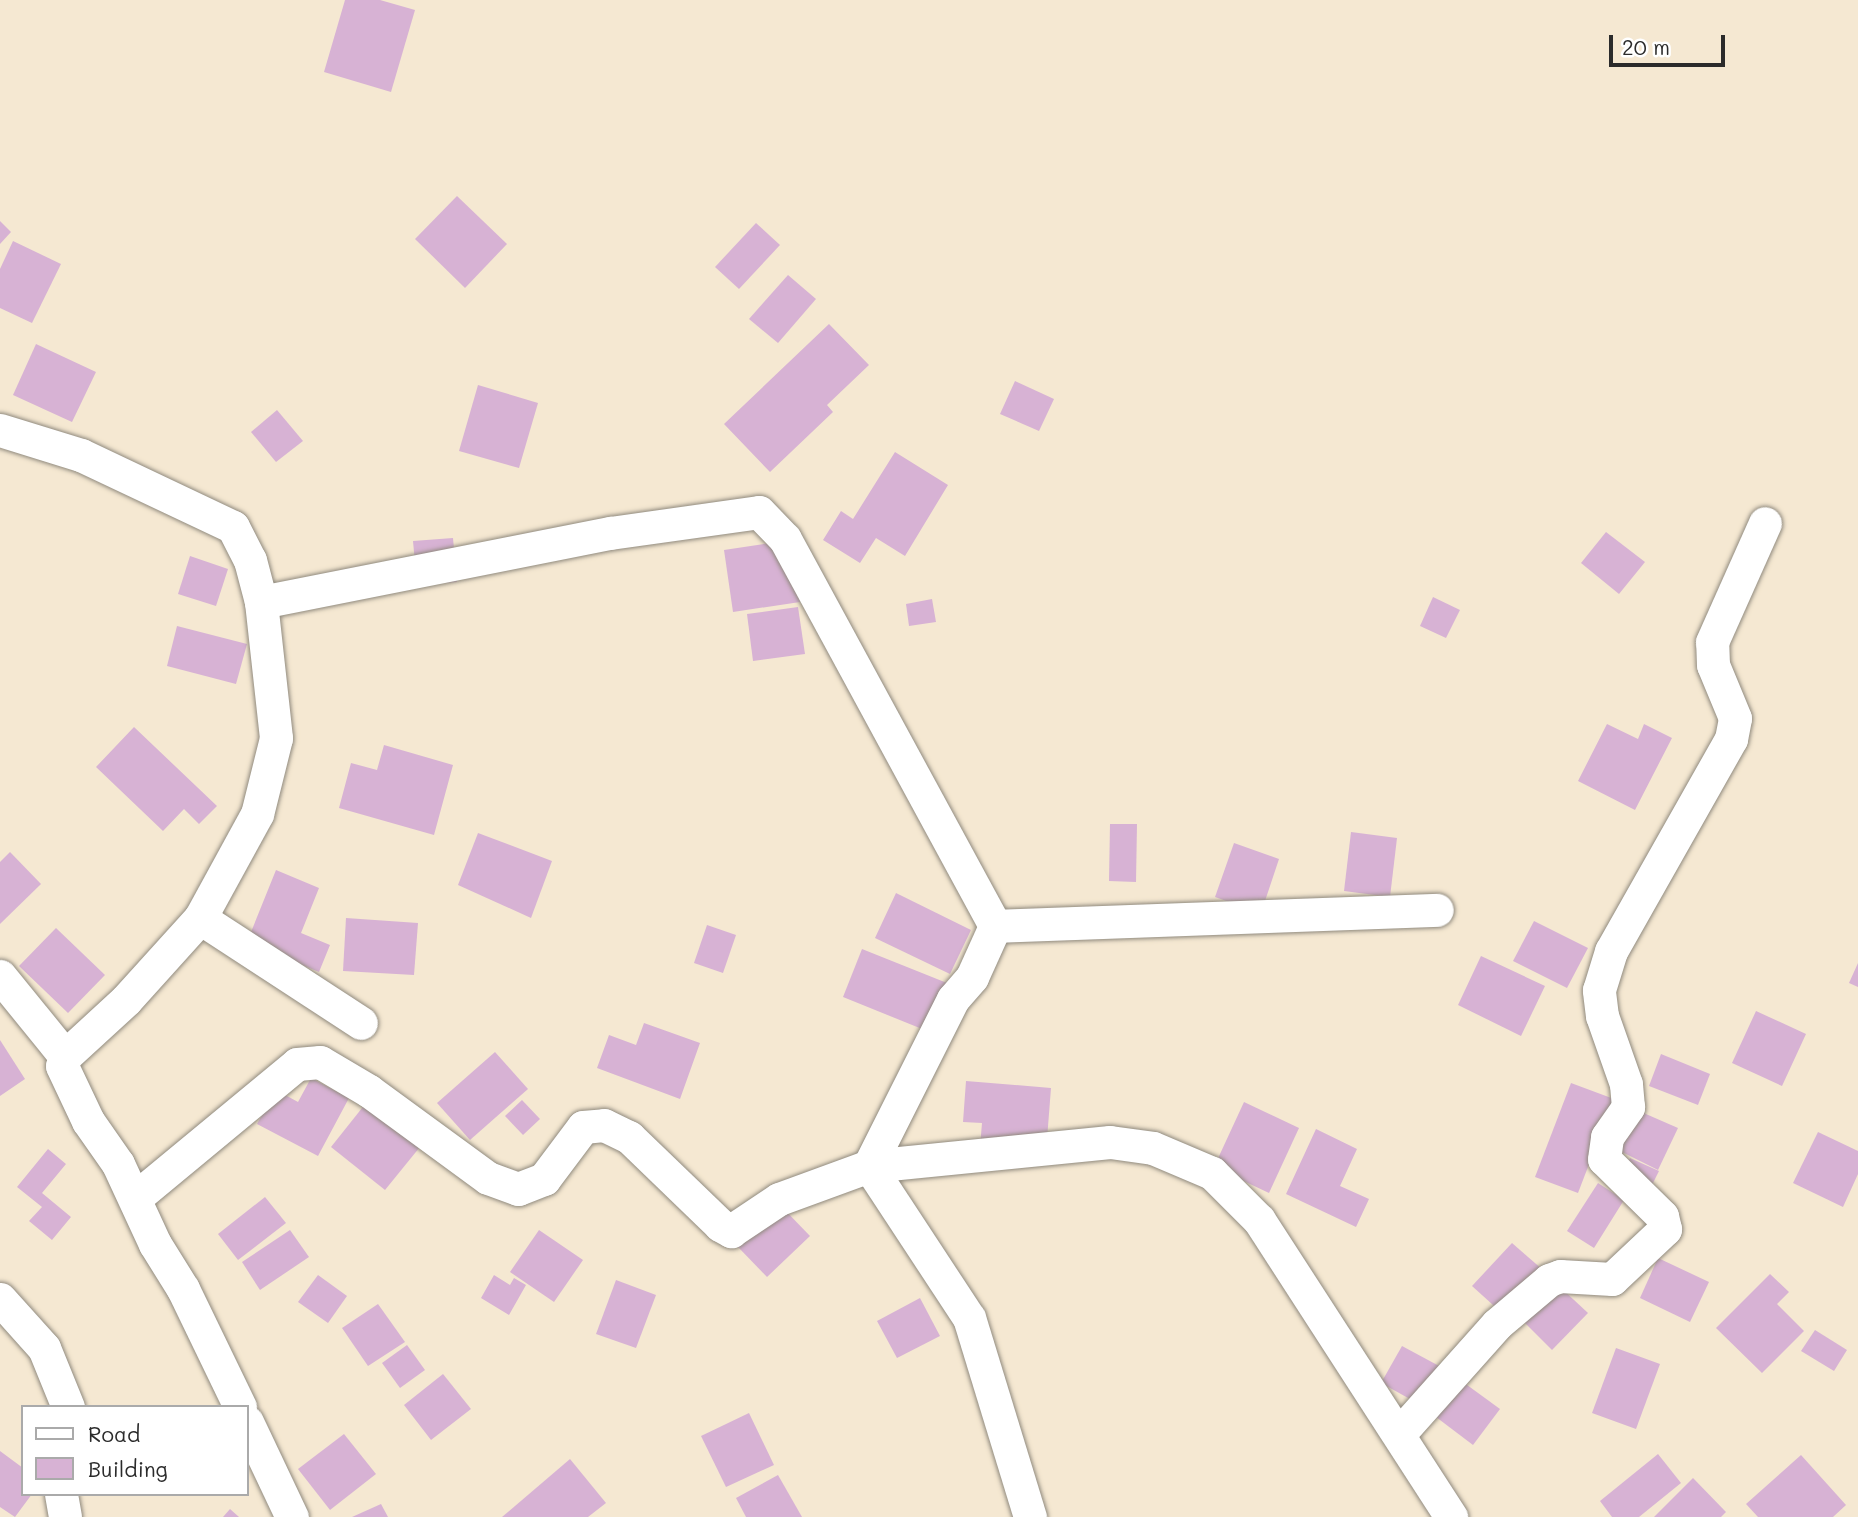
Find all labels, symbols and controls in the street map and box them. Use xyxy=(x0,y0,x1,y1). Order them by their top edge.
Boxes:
scale bar xyxy=(1613,21,1728,65)
text: 20 m xyxy=(1622,33,1670,60)
legend xyxy=(21,1405,248,1496)
text: Road xyxy=(88,1420,140,1447)
text: Building xyxy=(88,1455,168,1482)

